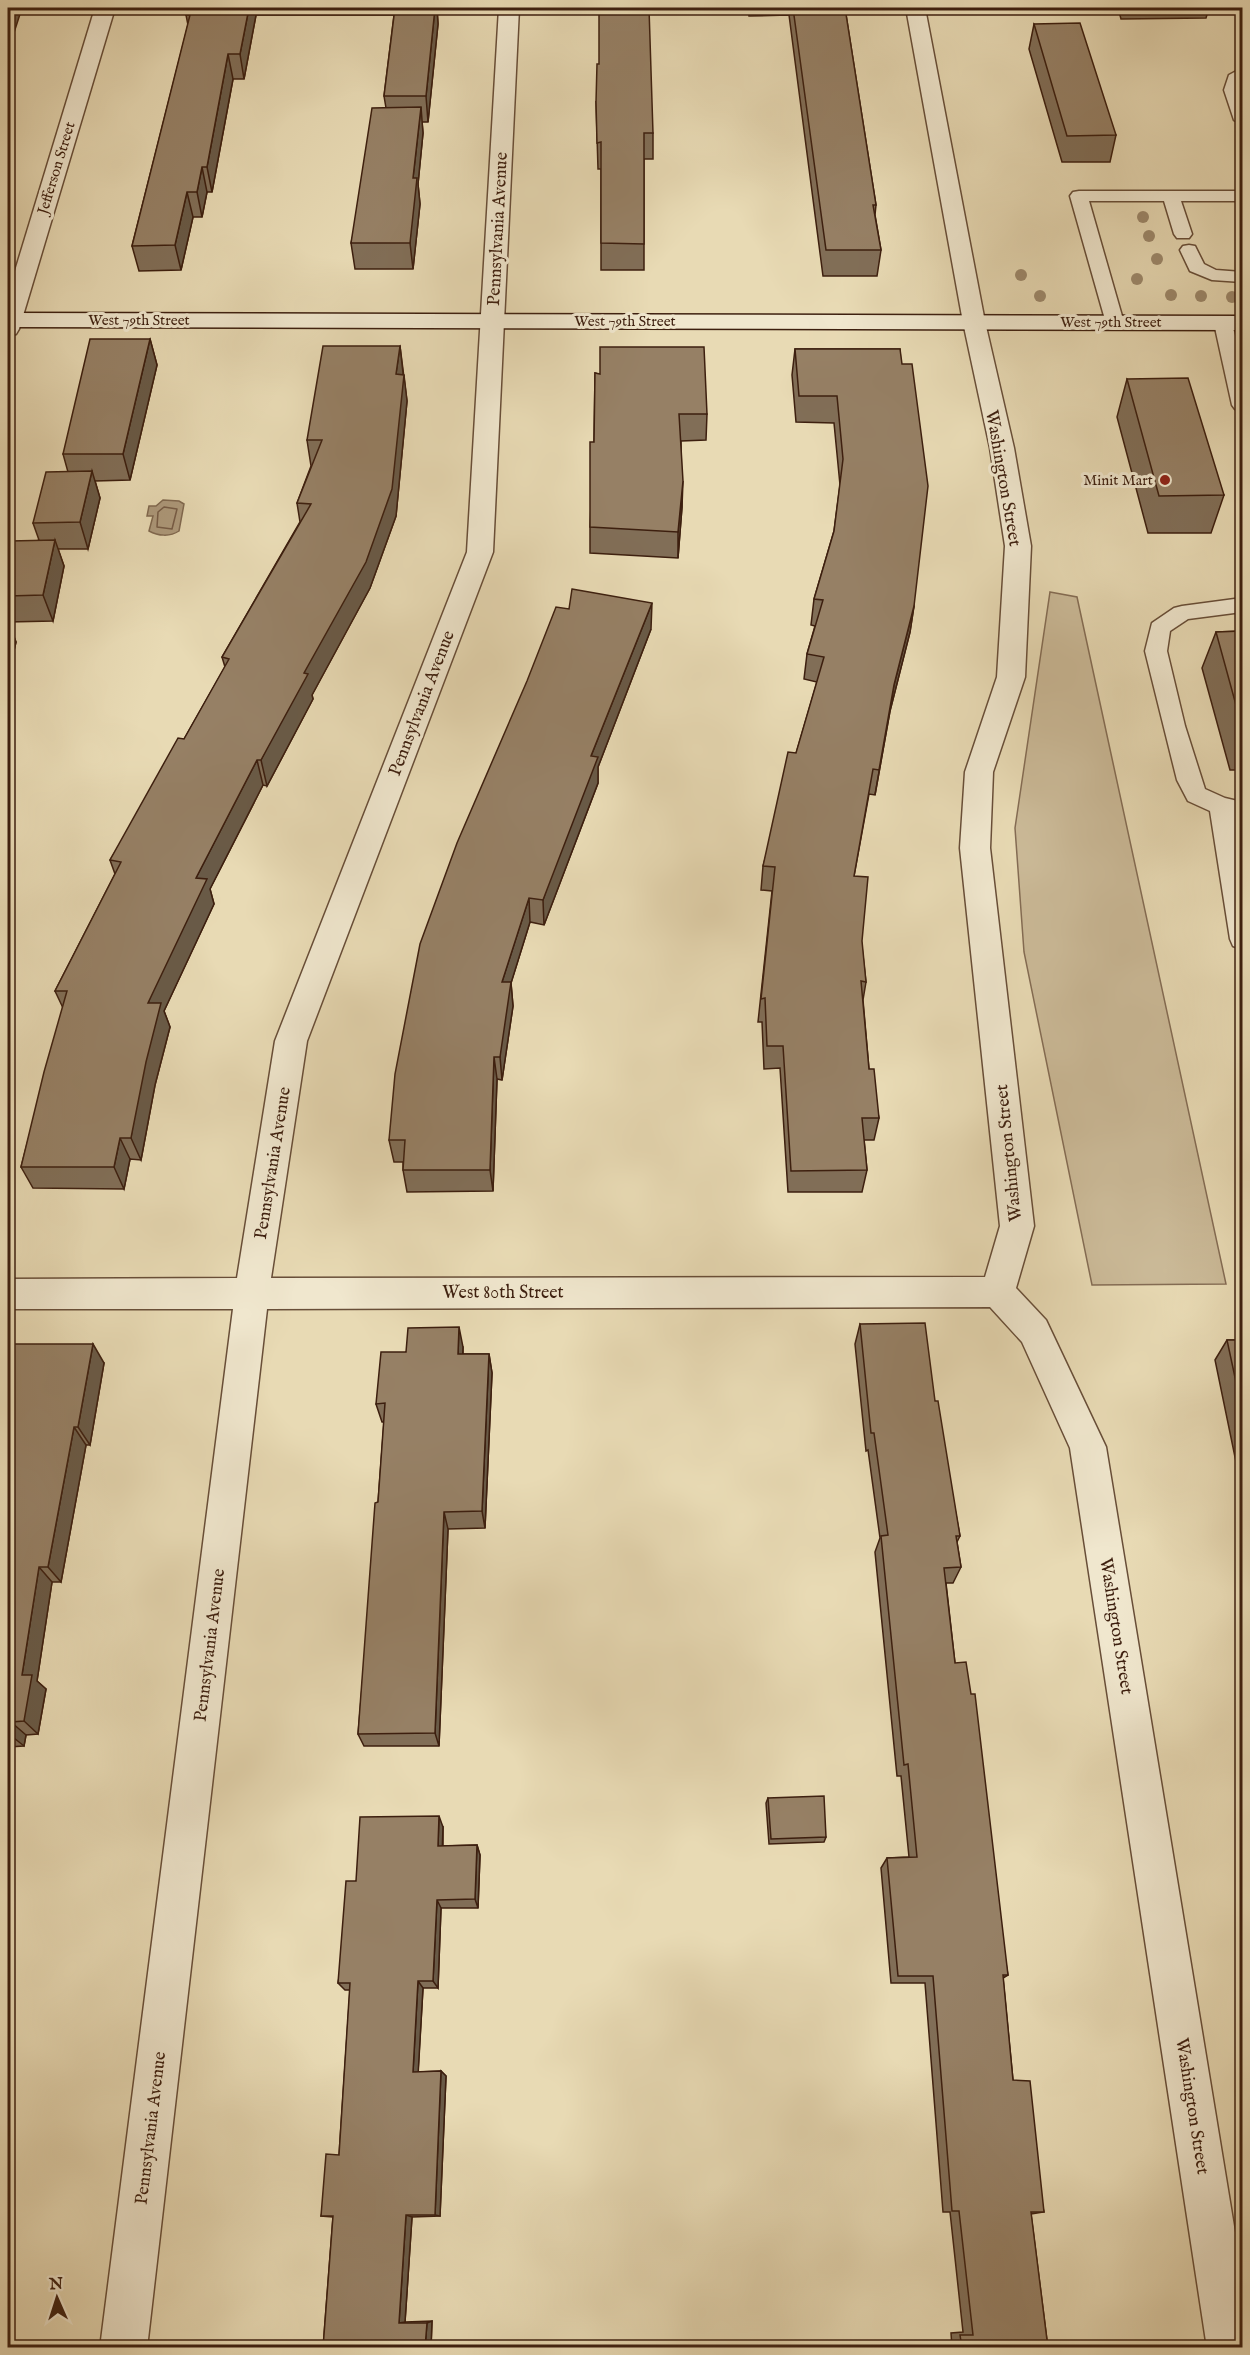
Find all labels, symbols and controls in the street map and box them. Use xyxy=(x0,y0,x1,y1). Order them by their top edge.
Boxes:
street label: Jefferson Street xyxy=(33,120,80,219)
street label: Pennsylvania Avenue xyxy=(483,152,514,307)
street label: West 79th Street xyxy=(88,311,190,330)
street label: West 79th Street xyxy=(574,312,676,331)
street label: West 79th Street xyxy=(1060,313,1162,332)
street label: Washington Street xyxy=(979,408,1026,548)
place label: Minit Mart xyxy=(1083,471,1153,490)
marker: Minit Mart xyxy=(1158,473,1172,487)
street label: Pennsylvania Avenue xyxy=(384,627,461,780)
street label: Washington Street xyxy=(991,1083,1028,1223)
street label: Pennsylvania Avenue xyxy=(250,1085,297,1241)
street label: West 80th Street xyxy=(442,1282,564,1305)
street label: Washington Street xyxy=(1093,1556,1138,1696)
street label: Pennsylvania Avenue xyxy=(190,1567,231,1723)
street label: Washington Street xyxy=(1169,2036,1214,2176)
street label: Pennsylvania Avenue xyxy=(131,2050,172,2206)
north arrow xyxy=(27,2268,87,2328)
text: N xyxy=(48,2275,64,2295)

